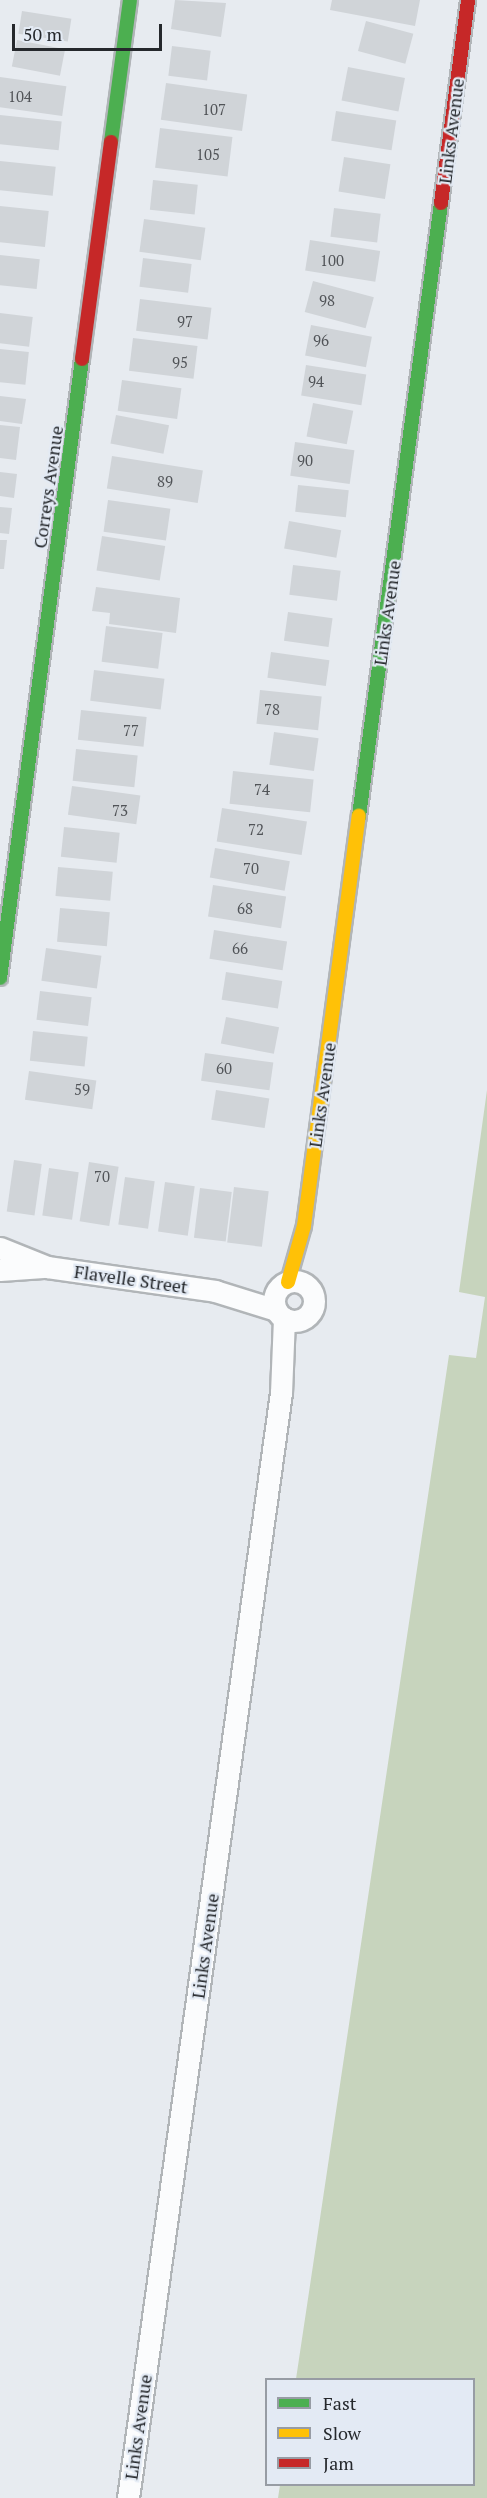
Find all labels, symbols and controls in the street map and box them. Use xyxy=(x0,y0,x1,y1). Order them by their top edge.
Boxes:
scale bar xyxy=(15,12,165,50)
text: 50 m xyxy=(23,22,62,46)
street label: Links Avenue xyxy=(434,77,468,185)
house number: 104 xyxy=(8,88,32,106)
house number: 107 xyxy=(202,101,226,119)
house number: 105 xyxy=(196,146,220,164)
house number: 100 xyxy=(320,252,344,270)
house number: 98 xyxy=(319,292,335,310)
house number: 97 xyxy=(177,313,193,331)
house number: 96 xyxy=(313,332,329,350)
house number: 95 xyxy=(172,354,188,372)
house number: 94 xyxy=(308,373,324,391)
street label: Correys Avenue xyxy=(29,424,67,550)
house number: 90 xyxy=(297,452,313,470)
house number: 89 xyxy=(157,473,173,491)
street label: Links Avenue xyxy=(369,559,405,667)
house number: 78 xyxy=(264,701,280,719)
house number: 77 xyxy=(123,722,139,740)
house number: 74 xyxy=(254,781,270,799)
house number: 73 xyxy=(112,802,128,820)
house number: 72 xyxy=(248,821,264,839)
house number: 70 xyxy=(243,860,259,878)
house number: 68 xyxy=(237,900,253,918)
house number: 66 xyxy=(232,940,248,958)
street label: Links Avenue xyxy=(304,1041,340,1149)
house number: 60 xyxy=(216,1060,232,1078)
house number: 59 xyxy=(74,1081,90,1099)
house number: 70 xyxy=(94,1168,110,1186)
street label: Flavelle Street xyxy=(73,1260,189,1298)
street label: Links Avenue xyxy=(187,1892,223,2000)
street label: Links Avenue xyxy=(120,2373,156,2481)
legend xyxy=(265,2378,475,2486)
text: Fast xyxy=(323,2391,356,2415)
text: Slow xyxy=(323,2421,361,2445)
text: Jam xyxy=(323,2451,354,2475)

